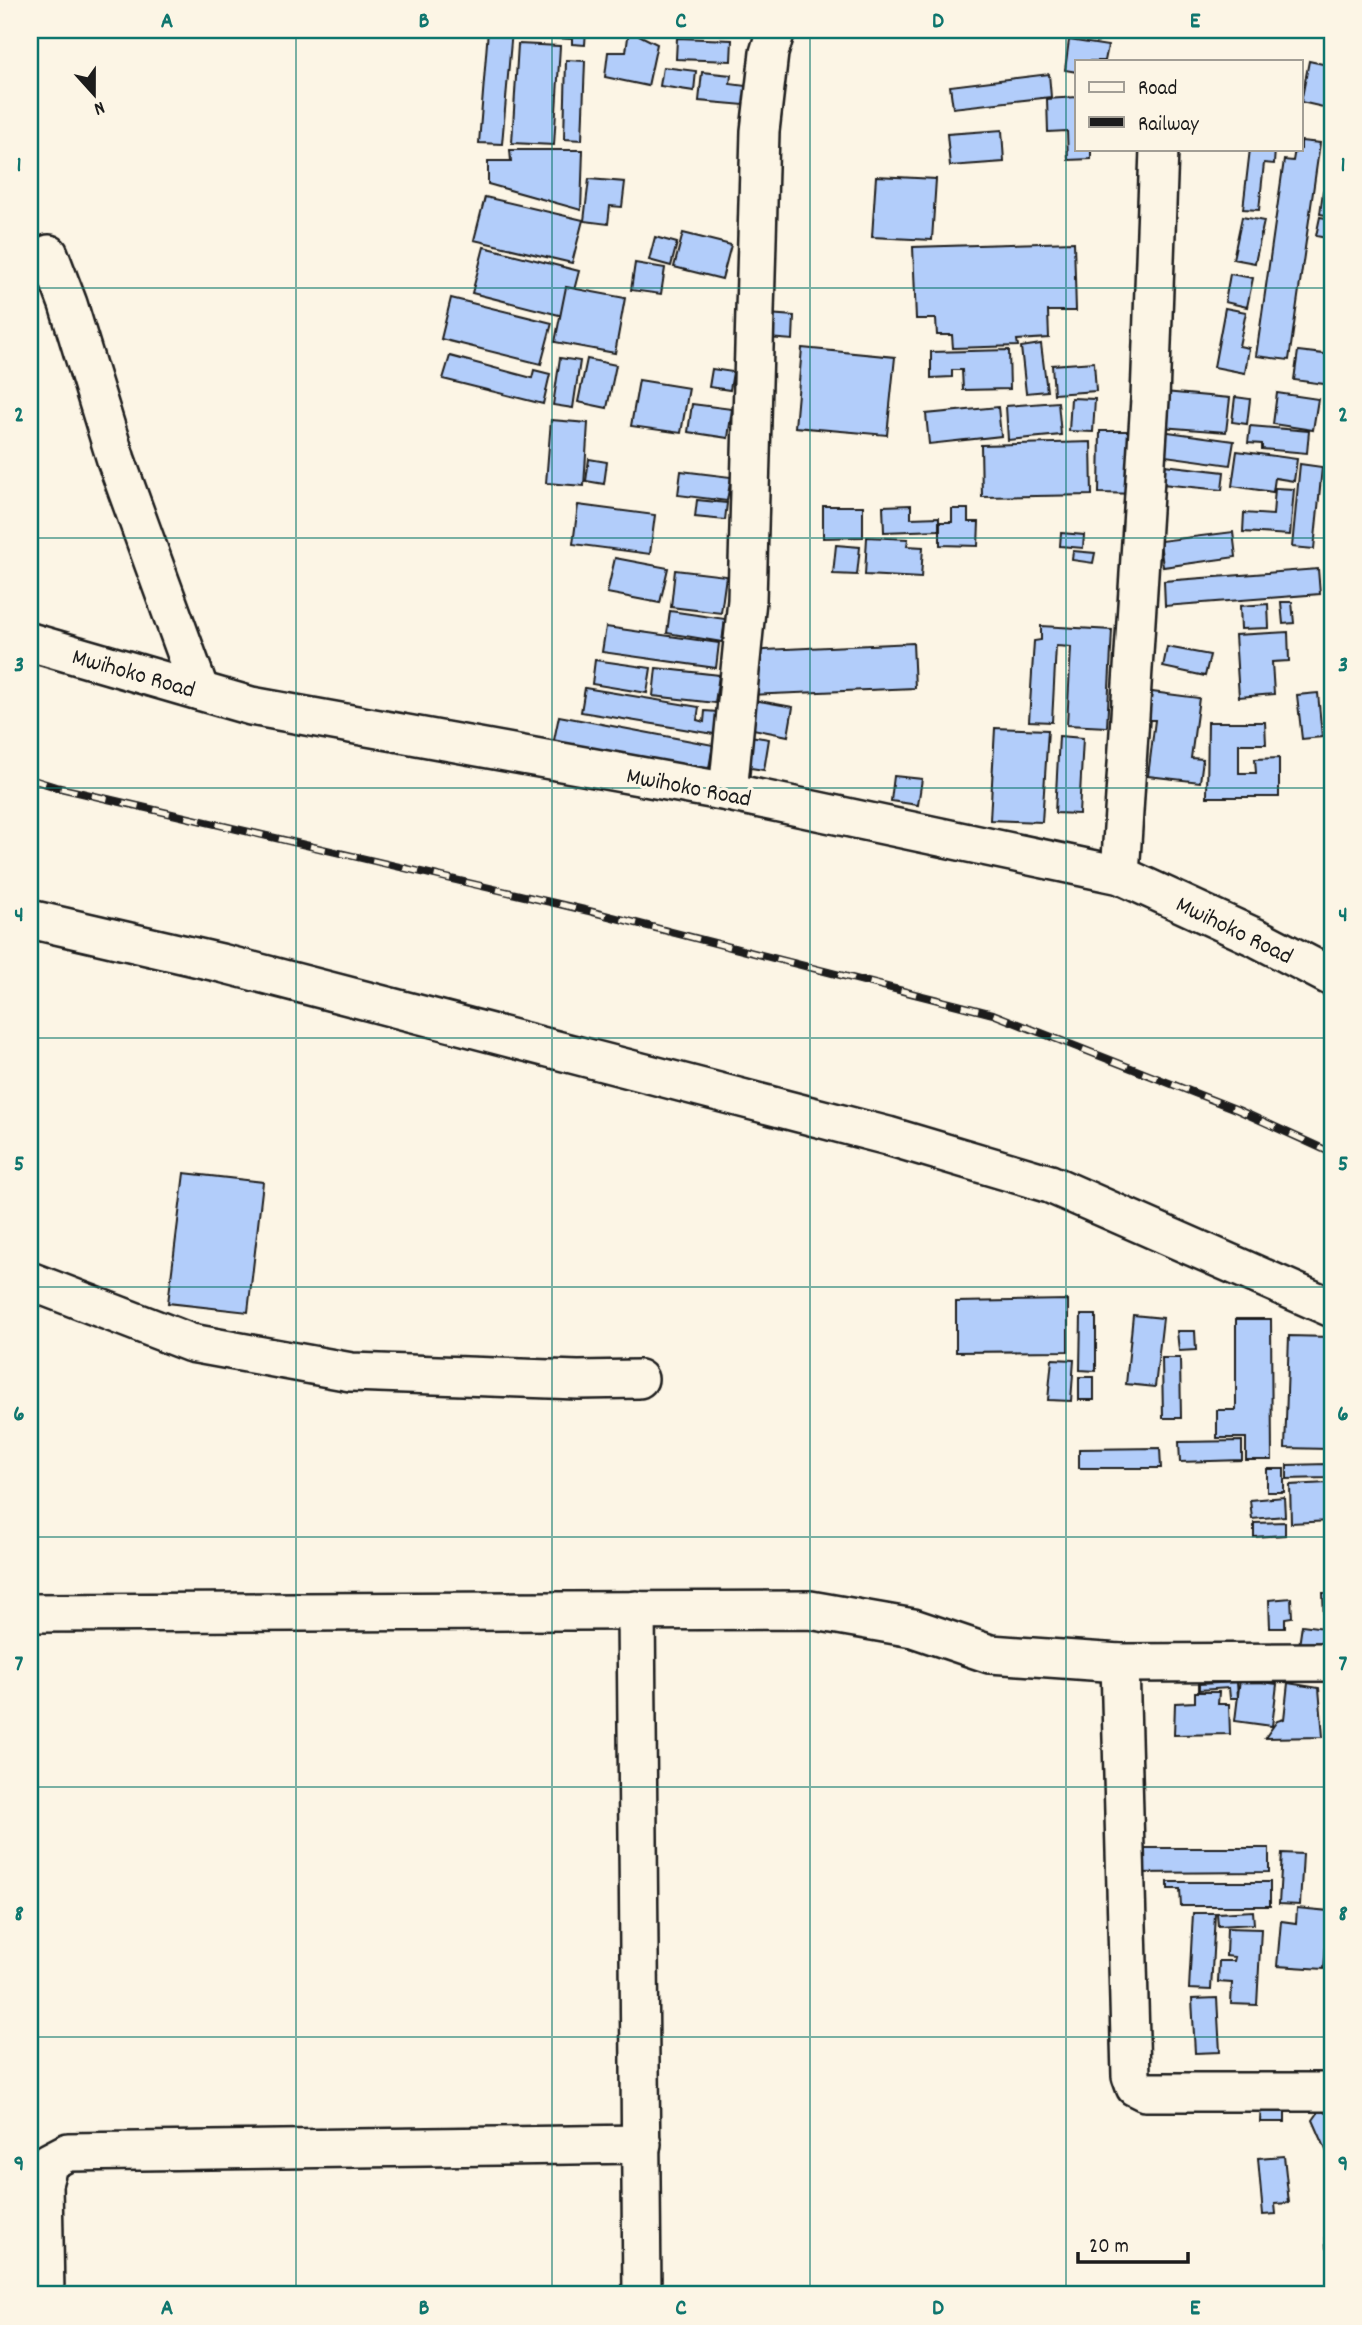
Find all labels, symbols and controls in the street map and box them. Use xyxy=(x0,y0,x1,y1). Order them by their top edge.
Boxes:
text: A xyxy=(161,6,173,39)
text: B xyxy=(419,6,430,39)
text: C xyxy=(675,6,687,39)
text: D xyxy=(932,6,944,39)
text: E xyxy=(1190,6,1201,39)
north arrow xyxy=(60,60,130,130)
legend xyxy=(1075,60,1302,150)
text: Road xyxy=(1138,75,1177,105)
text: N xyxy=(90,92,108,121)
text: Railway xyxy=(1138,111,1199,141)
text: 1 xyxy=(16,150,22,183)
text: 1 xyxy=(1340,150,1346,183)
text: 2 xyxy=(14,400,24,433)
text: 2 xyxy=(1338,400,1348,433)
street label: Mwihoko Road xyxy=(68,641,199,709)
text: 3 xyxy=(14,650,24,683)
text: 3 xyxy=(1338,650,1348,683)
street label: Mwihoko Road xyxy=(623,760,754,818)
street label: Mwihoko Road xyxy=(1169,889,1298,975)
text: 4 xyxy=(14,900,24,933)
text: 4 xyxy=(1338,900,1348,933)
text: 5 xyxy=(14,1149,24,1182)
text: 5 xyxy=(1338,1149,1348,1182)
text: 6 xyxy=(13,1399,25,1432)
text: 6 xyxy=(1337,1399,1349,1432)
text: 7 xyxy=(15,1649,24,1682)
text: 7 xyxy=(1339,1649,1348,1682)
text: 8 xyxy=(14,1899,24,1932)
text: 8 xyxy=(1338,1899,1348,1932)
text: 9 xyxy=(14,2149,24,2182)
text: 9 xyxy=(1338,2149,1348,2182)
scale bar xyxy=(1078,2220,1189,2264)
text: 20 m xyxy=(1089,2233,1129,2263)
text: A xyxy=(161,2293,173,2325)
text: B xyxy=(419,2293,430,2325)
text: C xyxy=(675,2293,687,2325)
text: D xyxy=(932,2293,944,2325)
text: E xyxy=(1190,2293,1201,2325)

